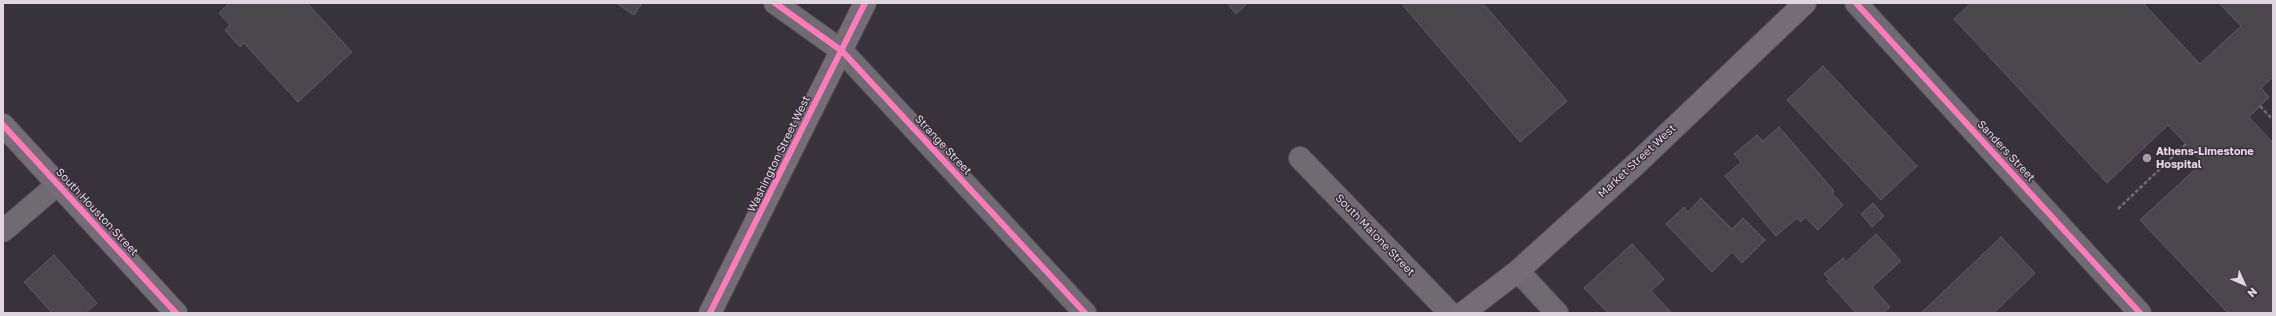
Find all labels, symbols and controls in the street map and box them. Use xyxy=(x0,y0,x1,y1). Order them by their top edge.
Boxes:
street label: Washington Street West xyxy=(745,94,813,214)
street label: Strange Street xyxy=(912,112,974,178)
street label: Sanders Street xyxy=(1974,118,2038,184)
street label: Market Street West xyxy=(1595,122,1679,200)
place label: Athens-Limestone Hospital xyxy=(2156,145,2254,171)
marker: Athens-Limestone Hospital xyxy=(2141,152,2153,164)
street label: South Houston Street xyxy=(53,166,141,258)
street label: South Malone Street xyxy=(1333,191,1417,279)
north arrow xyxy=(2224,264,2264,304)
text: N xyxy=(2245,285,2260,300)

